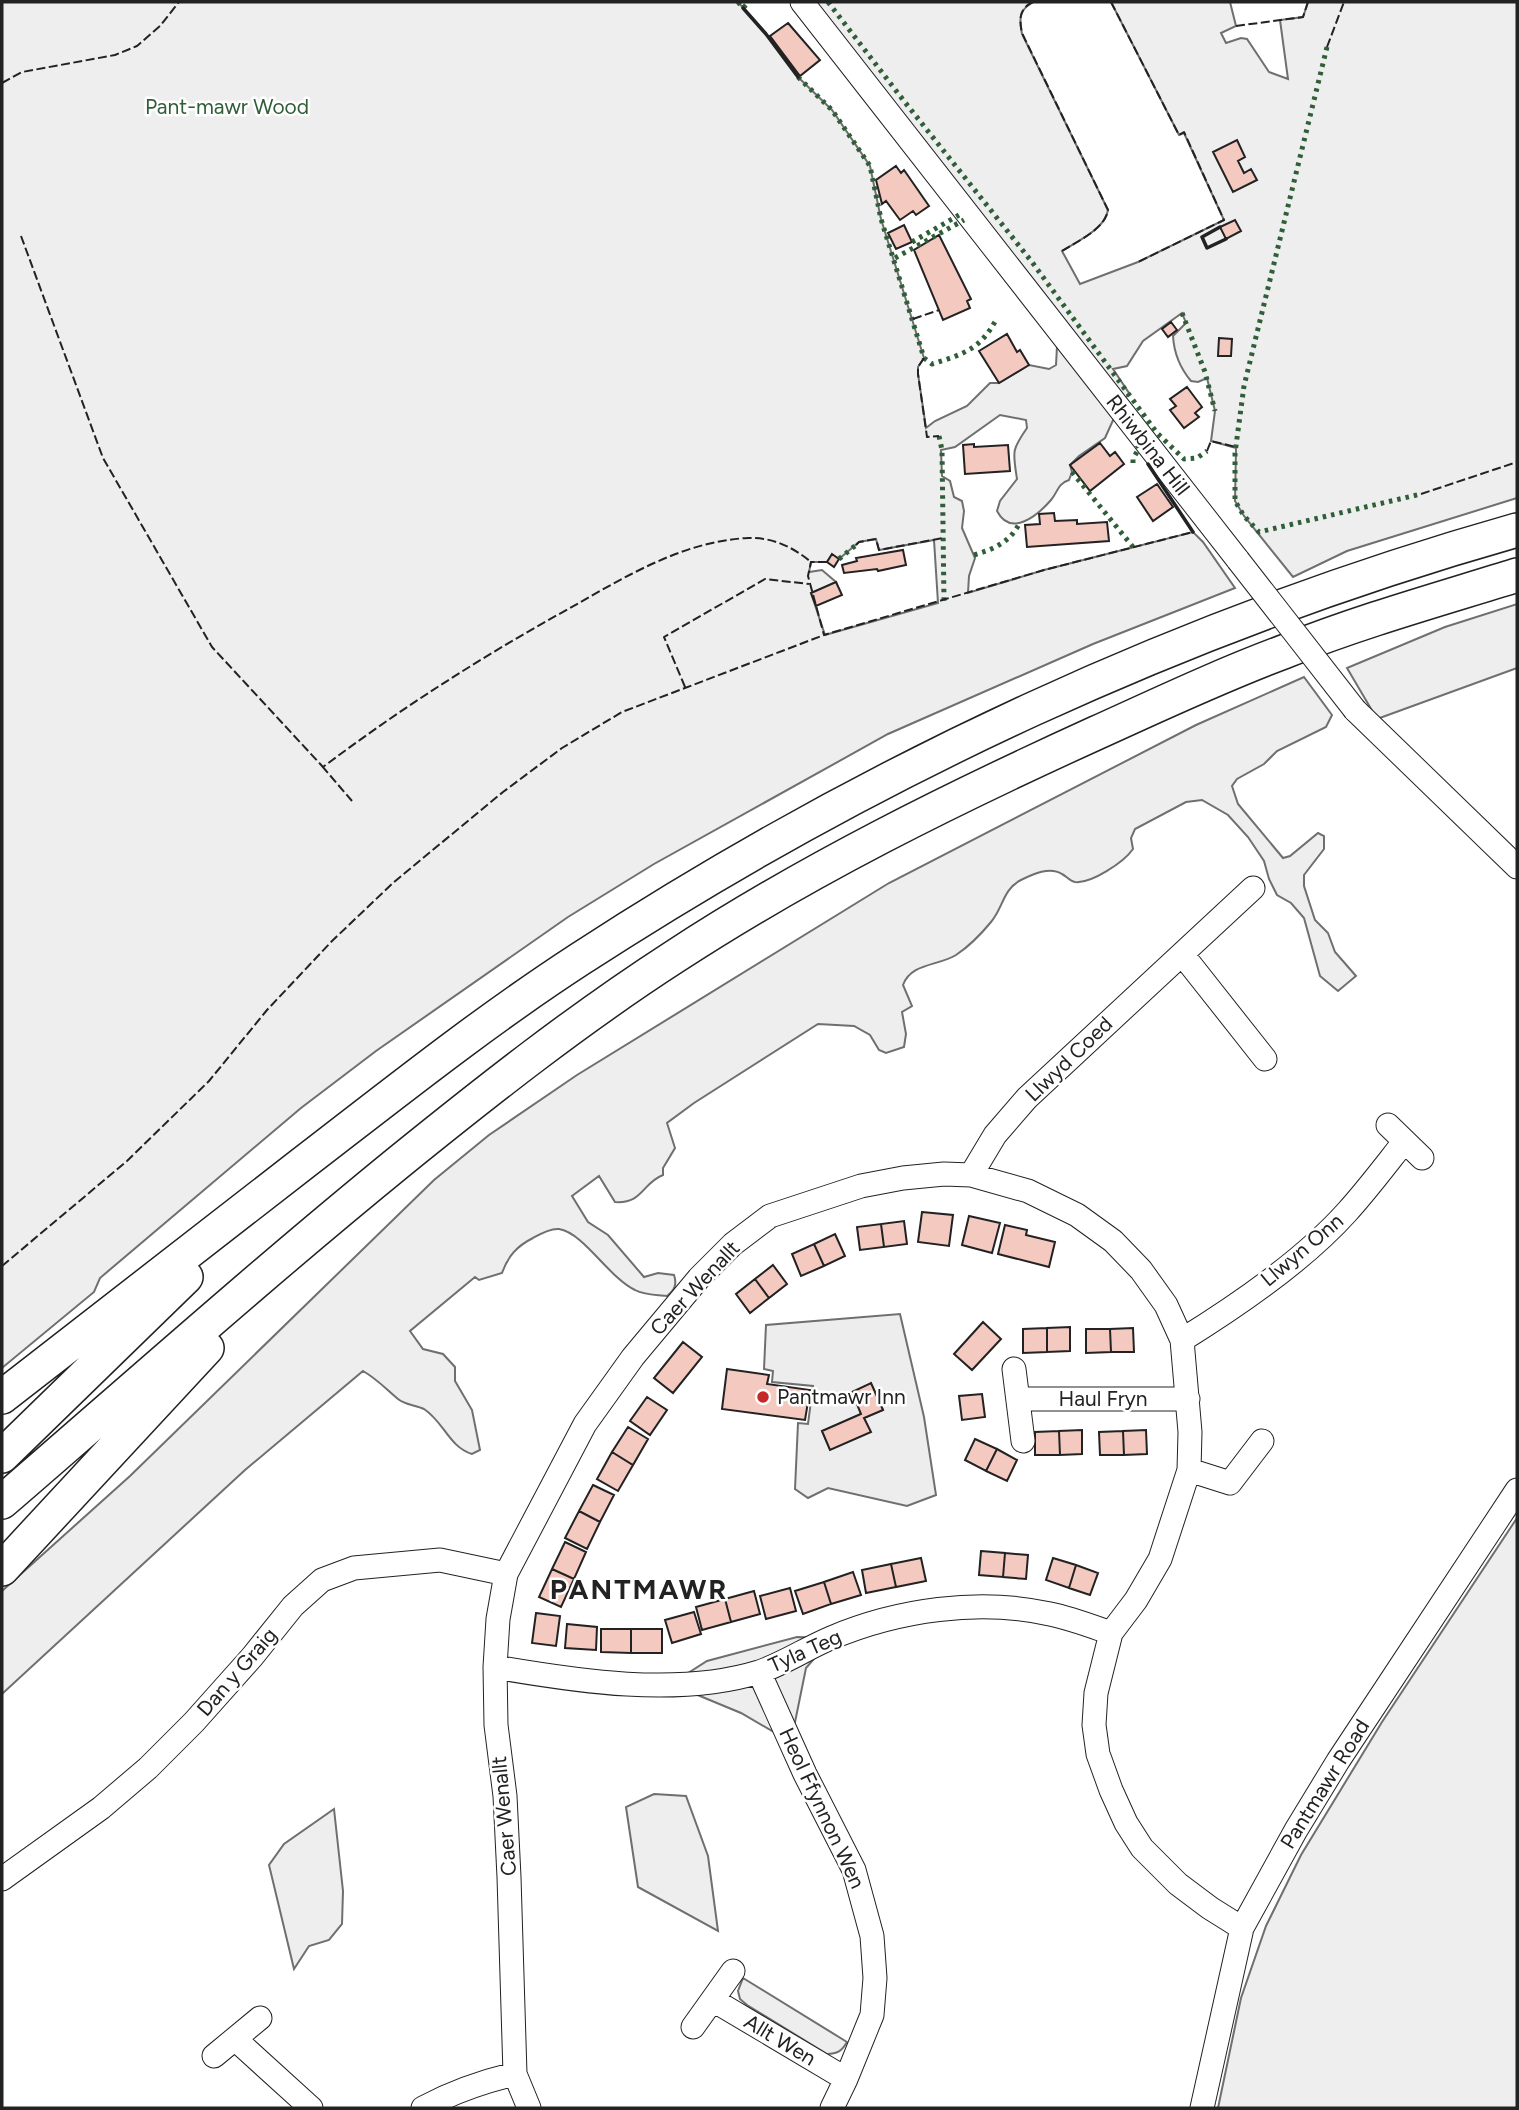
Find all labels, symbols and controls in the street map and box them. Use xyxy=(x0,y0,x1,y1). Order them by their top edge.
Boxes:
park label: Pant-mawr Wood xyxy=(145,94,309,119)
street label: Rhiwbina Hill xyxy=(1101,389,1195,500)
street label: Llwyd Coed xyxy=(1020,1011,1117,1106)
street label: Llwyn Onn xyxy=(1255,1208,1348,1291)
street label: Caer Wenallt xyxy=(645,1235,745,1340)
place label: Pantmawr Inn xyxy=(777,1384,906,1409)
street label: Haul Fryn xyxy=(1058,1386,1148,1411)
marker: Pantmawr Inn xyxy=(755,1389,771,1405)
district label: PANTMAWR xyxy=(550,1572,728,1606)
street label: Dan y Graig xyxy=(191,1622,282,1721)
street label: Tyla Teg xyxy=(765,1623,845,1678)
street label: Pantmawr Road xyxy=(1275,1714,1374,1853)
street label: Heol Ffynnon Wen xyxy=(774,1723,871,1892)
street label: Caer Wenallt xyxy=(486,1755,521,1877)
street label: Allt Wen xyxy=(740,2008,821,2071)

